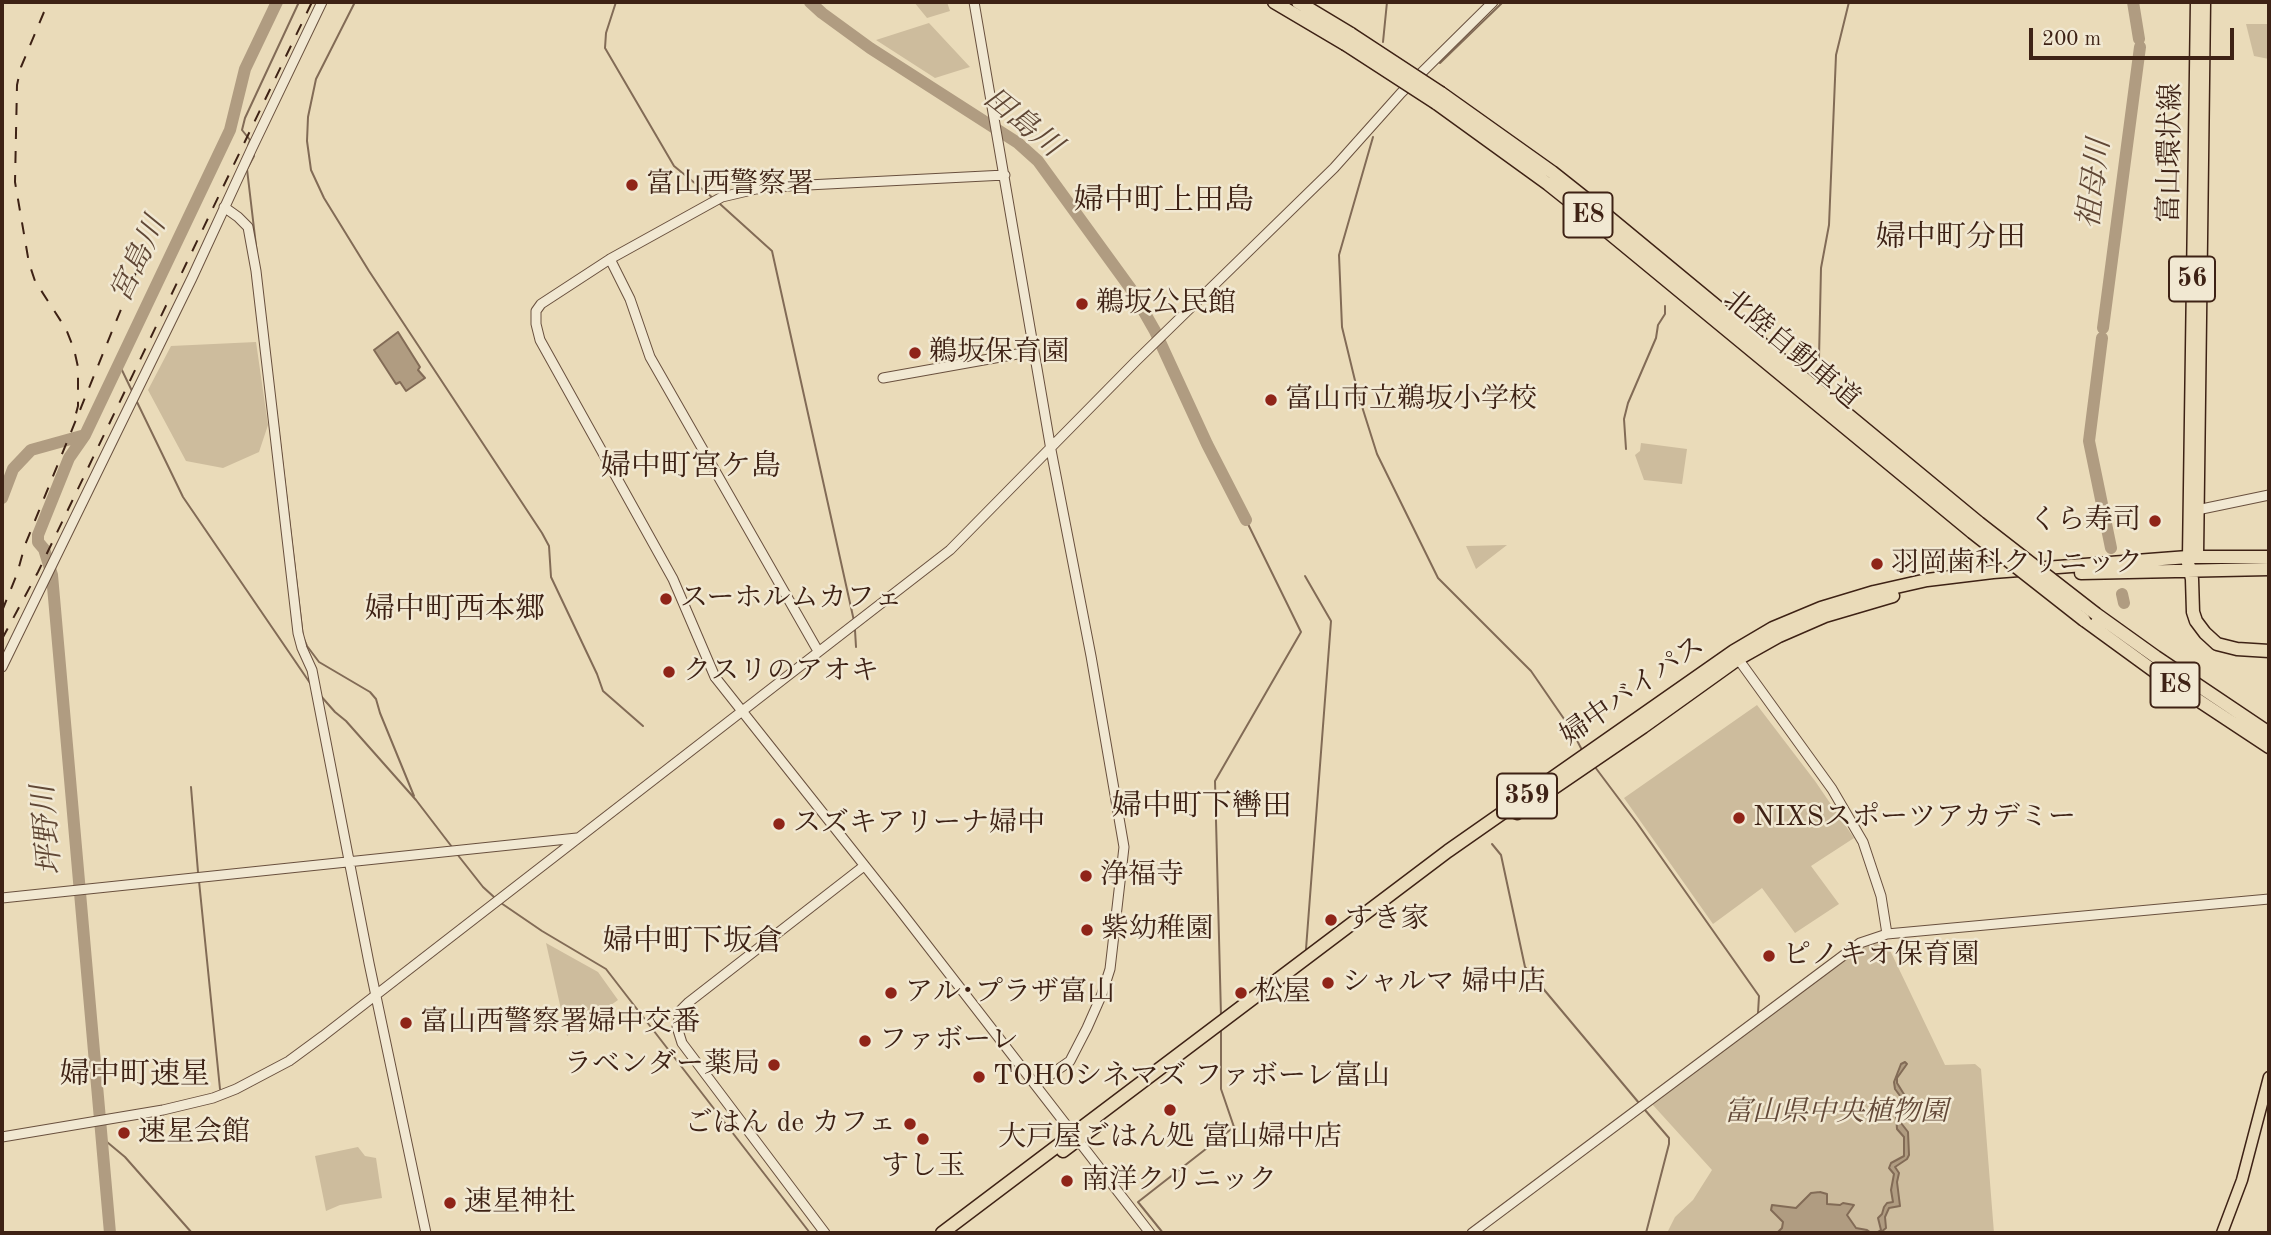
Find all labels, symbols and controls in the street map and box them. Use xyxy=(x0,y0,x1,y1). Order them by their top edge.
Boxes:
scale bar xyxy=(2033,14,2238,58)
text: 200 m xyxy=(2042,29,2101,50)
water label: 田島川 xyxy=(976,81,1068,165)
street label: 富山環状線 xyxy=(2153,83,2189,223)
water label: 祖母川 xyxy=(2072,137,2118,231)
place label: 富山西警察署 xyxy=(646,168,814,202)
marker: 富山西警察署 xyxy=(624,177,640,193)
district label: 婦中町上田島 xyxy=(1074,183,1254,219)
road number: E8 xyxy=(1564,192,1612,238)
water label: 宮島川 xyxy=(104,212,174,308)
district label: 婦中町分田 xyxy=(1876,220,2026,256)
road number: 56 xyxy=(2169,256,2215,302)
street label: 北陸自動車道 xyxy=(1716,283,1866,417)
place label: 鵜坂公民館 xyxy=(1096,287,1236,321)
marker: 鵜坂公民館 xyxy=(1074,296,1090,312)
place label: 鵜坂保育園 xyxy=(929,336,1069,370)
marker: 鵜坂保育園 xyxy=(907,345,923,361)
place label: 富山市立鵜坂小学校 xyxy=(1285,383,1537,417)
marker: 富山市立鵜坂小学校 xyxy=(1263,392,1279,408)
district label: 婦中町宮ケ島 xyxy=(601,449,781,485)
place label: くら寿司 xyxy=(2029,504,2141,538)
marker: くら寿司 xyxy=(2147,513,2163,529)
place label: 羽岡歯科クリニック xyxy=(1891,547,2143,581)
marker: 羽岡歯科クリニック xyxy=(1869,556,1885,572)
place label: スーホルムカフェ xyxy=(680,582,903,616)
marker: スーホルムカフェ xyxy=(658,591,674,607)
district label: 婦中町西本郷 xyxy=(365,592,545,628)
street label: 婦中バイパス xyxy=(1555,629,1711,753)
place label: クスリのアオキ xyxy=(683,655,879,689)
road number: E8 xyxy=(2150,663,2200,708)
marker: クスリのアオキ xyxy=(661,664,677,680)
road number: 359 xyxy=(1497,774,1557,818)
water label: 坪野川 xyxy=(26,784,70,876)
district label: 婦中町下轡田 xyxy=(1112,789,1292,825)
place label: NIXSスポーツアカデミー xyxy=(1753,801,2076,835)
place label: スズキアリーナ婦中 xyxy=(793,807,1045,841)
marker: NIXSスポーツアカデミー xyxy=(1731,810,1747,826)
marker: スズキアリーナ婦中 xyxy=(771,816,787,832)
place label: 浄福寺 xyxy=(1100,859,1184,893)
marker: 浄福寺 xyxy=(1078,868,1094,884)
place label: すき家 xyxy=(1345,903,1429,937)
marker: すき家 xyxy=(1323,912,1339,928)
place label: 紫幼稚園 xyxy=(1101,913,1213,947)
marker: 紫幼稚園 xyxy=(1079,922,1095,938)
district label: 婦中町下坂倉 xyxy=(603,924,783,960)
place label: ピノキオ保育園 xyxy=(1783,939,1979,973)
marker: ピノキオ保育園 xyxy=(1761,948,1777,964)
place label: シャルマ 婦中店 xyxy=(1342,966,1546,1000)
marker: シャルマ 婦中店 xyxy=(1320,975,1336,991)
place label: アル･プラザ富山 xyxy=(905,976,1115,1010)
place label: 松屋 xyxy=(1255,976,1311,1010)
marker: アル･プラザ富山 xyxy=(883,985,899,1001)
marker: 松屋 xyxy=(1233,985,1249,1001)
place label: 富山西警察署婦中交番 xyxy=(420,1006,700,1040)
marker: 富山西警察署婦中交番 xyxy=(398,1015,414,1031)
place label: ファボーレ xyxy=(879,1024,1019,1058)
marker: ファボーレ xyxy=(857,1033,873,1049)
place label: ラベンダー薬局 xyxy=(564,1048,760,1082)
district label: 婦中町速星 xyxy=(60,1057,210,1093)
marker: ラベンダー薬局 xyxy=(766,1057,782,1073)
place label: TOHOシネマズ ファボーレ富山 xyxy=(993,1060,1390,1094)
marker: TOHOシネマズ ファボーレ富山 xyxy=(971,1069,987,1085)
park label: 富山県中央植物園 xyxy=(1724,1096,1948,1130)
marker: 大戸屋ごはん処 富山婦中店 xyxy=(1162,1102,1178,1118)
place label: ごはん de カフェ xyxy=(685,1107,896,1141)
place label: 速星会館 xyxy=(138,1116,250,1150)
marker: ごはん de カフェ xyxy=(902,1116,918,1132)
place label: 大戸屋ごはん処 富山婦中店 xyxy=(998,1121,1342,1155)
marker: 速星会館 xyxy=(116,1125,132,1141)
marker: すし玉 xyxy=(915,1131,931,1147)
place label: すし玉 xyxy=(881,1150,965,1184)
place label: 南洋クリニック xyxy=(1081,1164,1277,1198)
marker: 南洋クリニック xyxy=(1059,1173,1075,1189)
place label: 速星神社 xyxy=(464,1186,576,1220)
marker: 速星神社 xyxy=(442,1195,458,1211)

